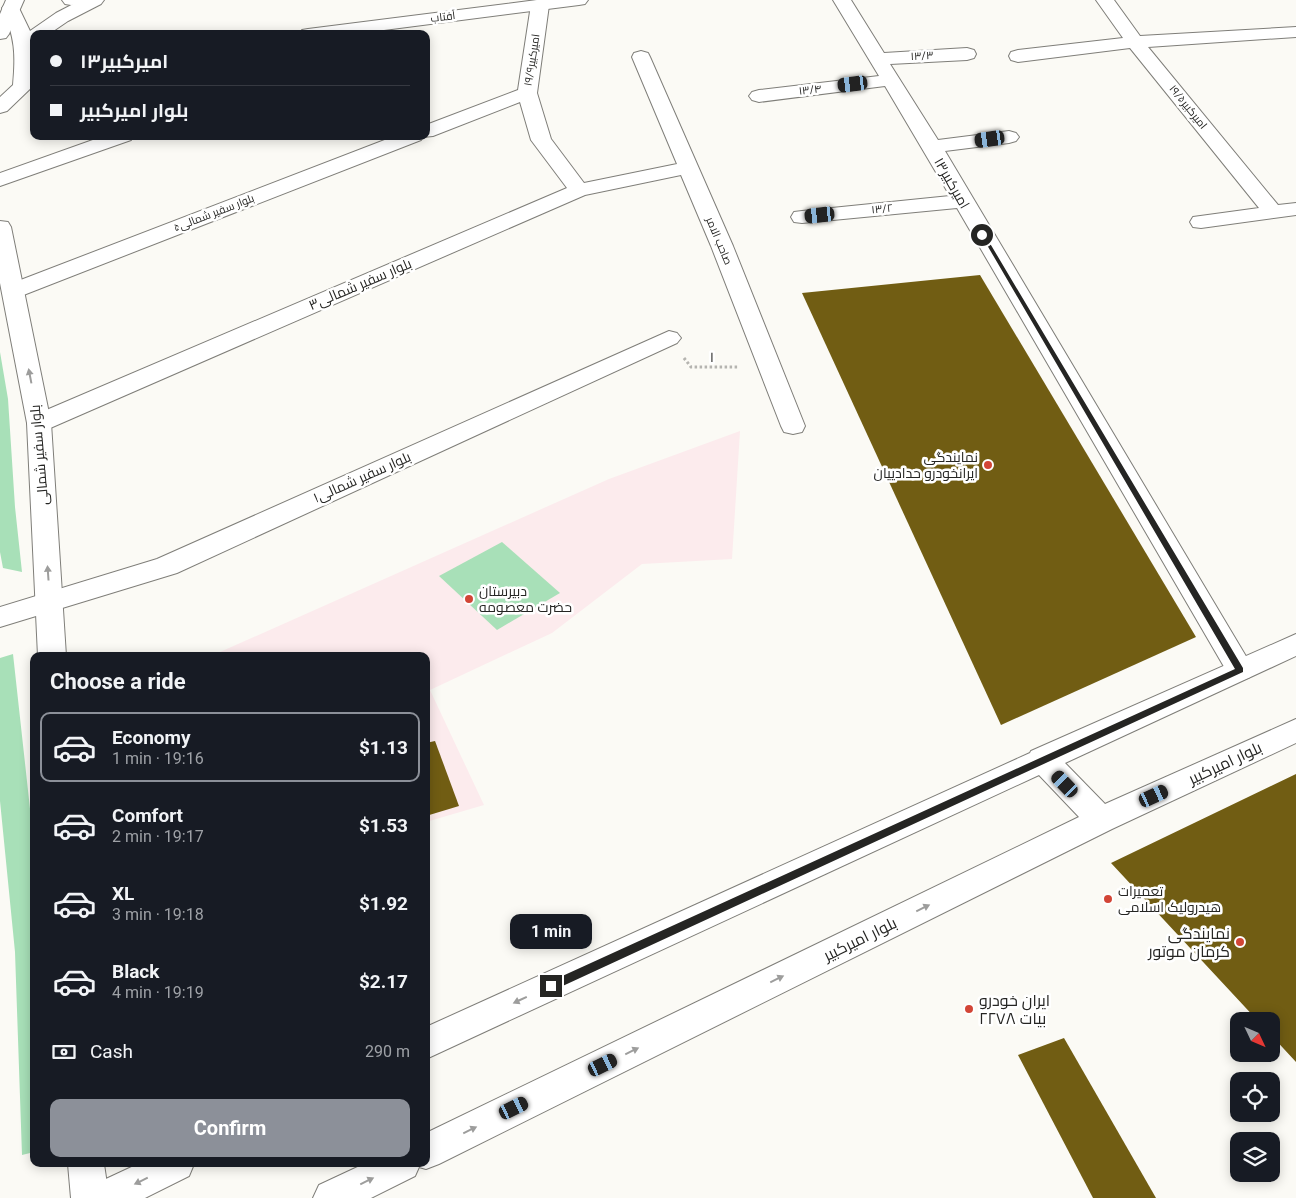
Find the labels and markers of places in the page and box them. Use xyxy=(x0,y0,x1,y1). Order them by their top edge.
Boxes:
place label: نمایندگی ایرانخودرو حدادییان xyxy=(874,449,978,481)
marker: نمایندگی ایرانخودرو حدادییان xyxy=(982,459,994,471)
place label: دبیرستان حضرت معصومه xyxy=(479,583,572,615)
marker: دبیرستان حضرت معصومه xyxy=(463,593,475,605)
place label: تعمیرات هیدرولیک اسلامی xyxy=(1118,883,1221,915)
marker: تعمیرات هیدرولیک اسلامی xyxy=(1102,893,1114,905)
place label: نمایندگی کرمان موتور xyxy=(1147,924,1230,962)
marker: نمایندگی کرمان موتور xyxy=(1234,936,1246,948)
place label: ايران خودرو بیات ۲۲۷۸ xyxy=(979,991,1050,1028)
marker: ايران خودرو بیات ۲۲۷۸ xyxy=(963,1003,975,1015)

